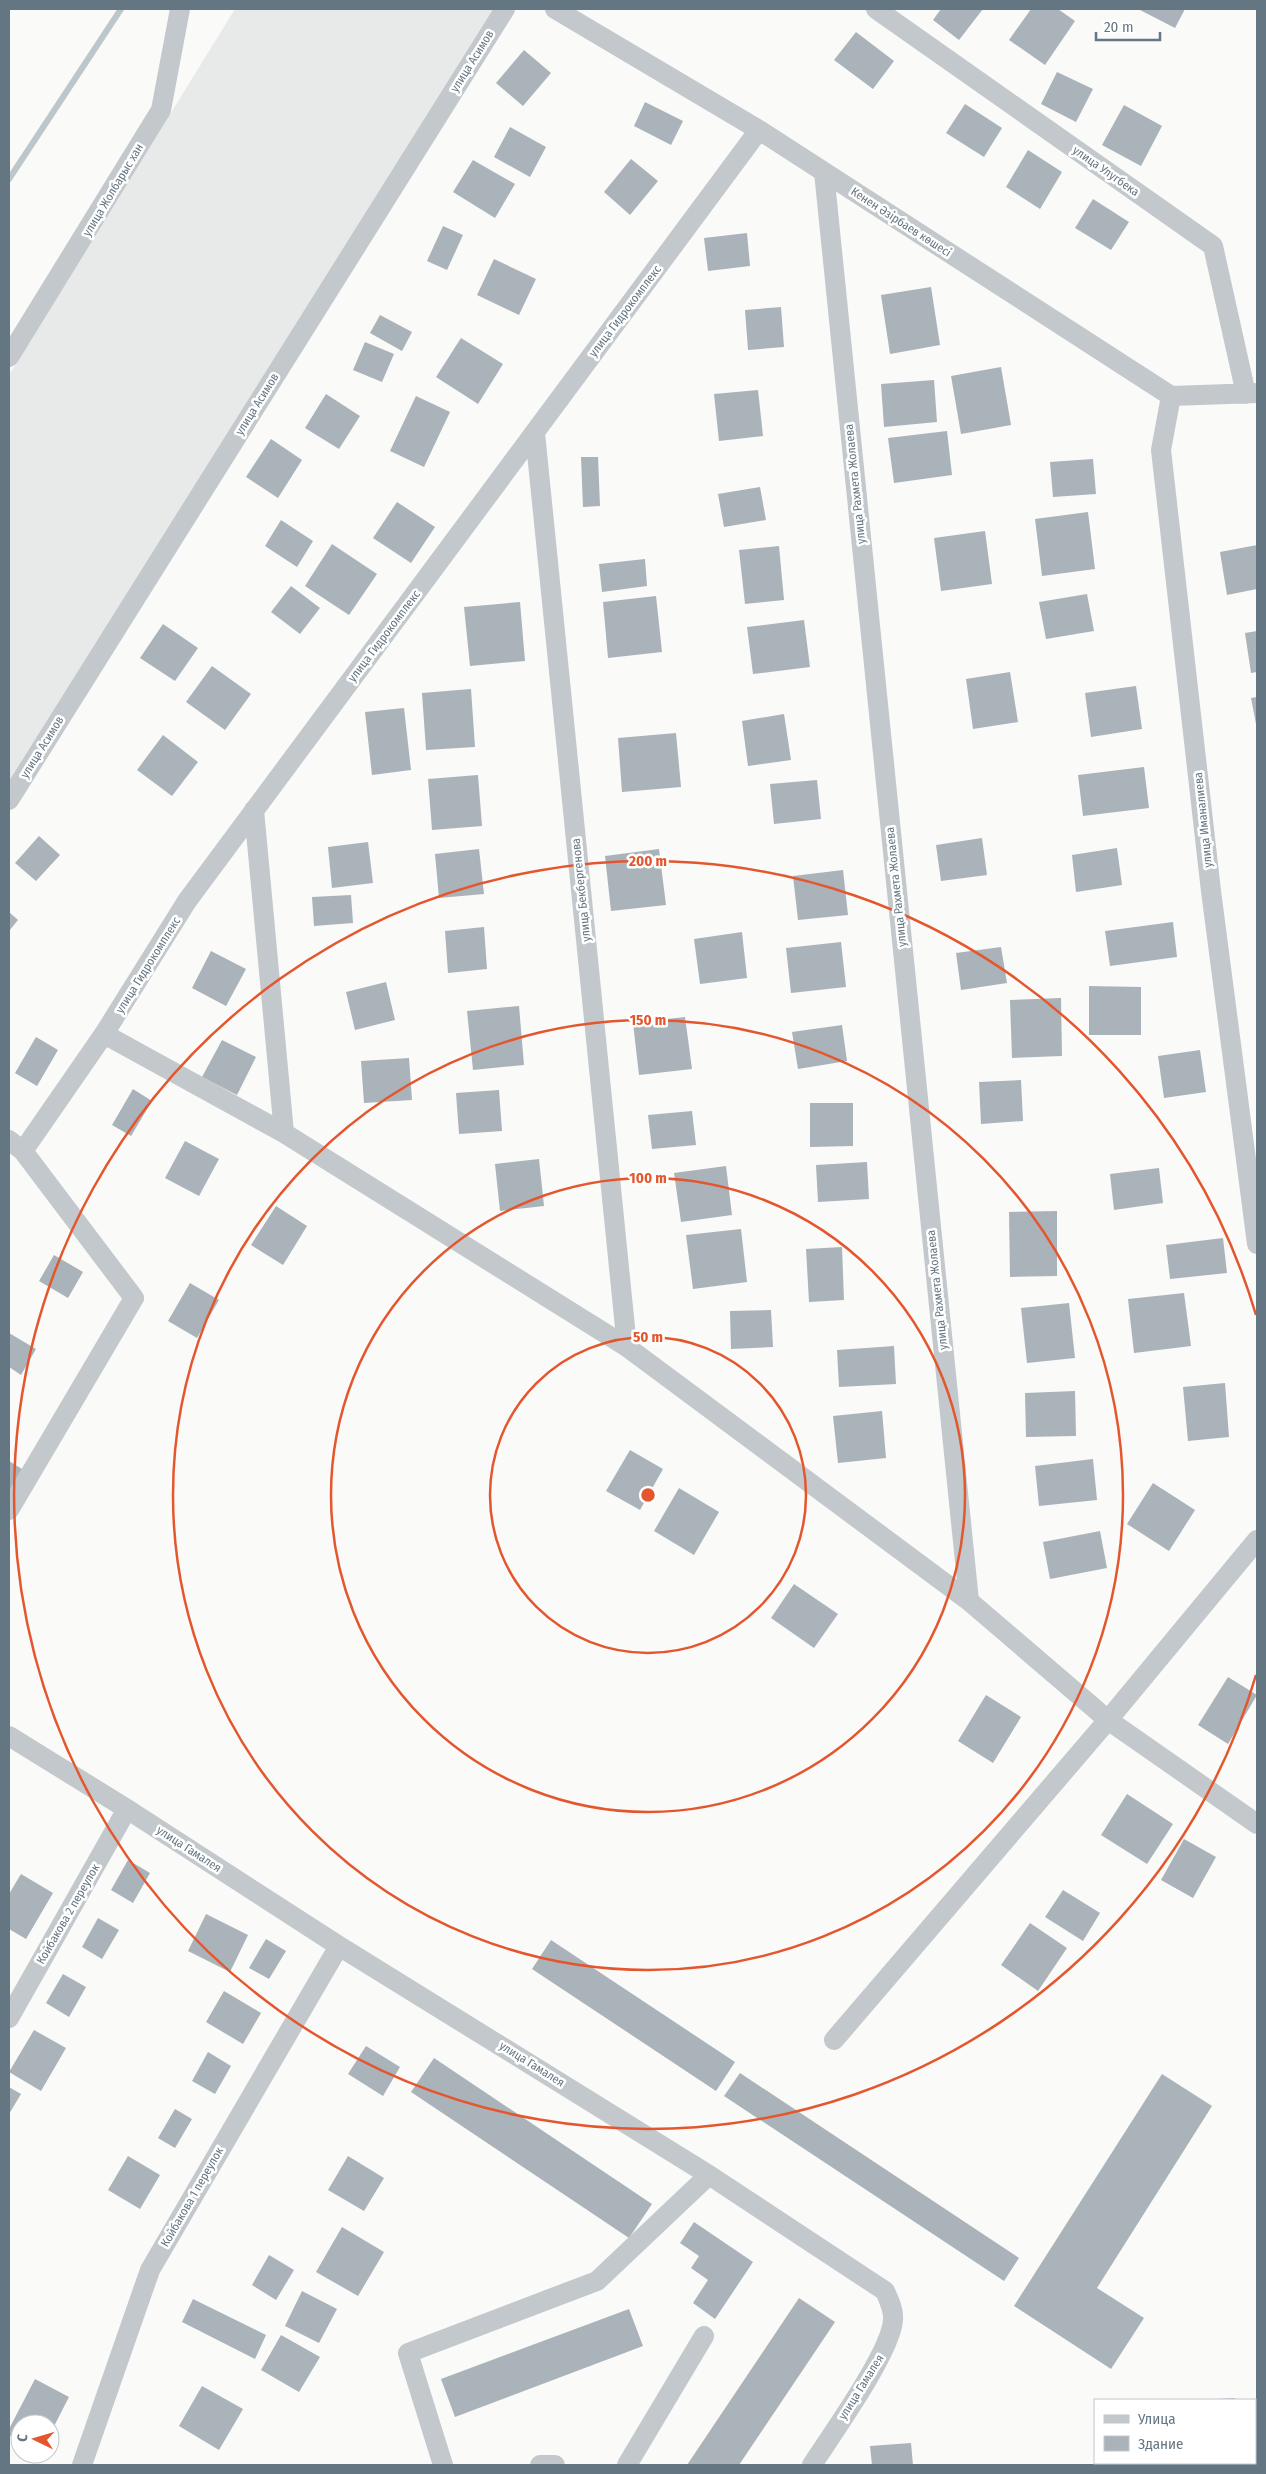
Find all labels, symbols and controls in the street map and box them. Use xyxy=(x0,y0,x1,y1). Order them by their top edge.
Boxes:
scale bar xyxy=(1096,10,1160,42)
text: 20 m xyxy=(1104,18,1134,36)
street label: улица Асимов xyxy=(447,27,497,95)
street label: улица Жолбарыс хан xyxy=(80,141,146,239)
street label: улица Улугбека xyxy=(1070,143,1142,199)
street label: Кенен Әзірбаев көшесі xyxy=(848,184,954,260)
street label: улица Гидрокомплекс xyxy=(586,263,664,359)
street label: улица Асимов xyxy=(232,370,282,438)
street label: улица Рахмета Жолаева xyxy=(842,423,868,545)
street label: улица Гидрокомплекс xyxy=(345,588,423,684)
street label: улица Асимов xyxy=(17,713,67,781)
street label: улица Иманалиева xyxy=(1191,771,1215,868)
street label: улица Рахмета Жолаева xyxy=(883,826,909,948)
street label: улица Бекбергенова xyxy=(569,837,593,942)
text: 200 m xyxy=(628,852,667,870)
street label: улица Гидрокомплекс xyxy=(113,914,183,1016)
text: 150 m xyxy=(630,1011,666,1029)
text: 100 m xyxy=(629,1169,667,1187)
street label: улица Рахмета Жолаева xyxy=(924,1229,950,1351)
text: 50 m xyxy=(633,1328,663,1346)
centre of rings xyxy=(639,1486,657,1504)
street label: улица Гамалея xyxy=(154,1823,224,1875)
street label: Койбакова 2 переулок xyxy=(34,1861,103,1967)
street label: улица Гамалея xyxy=(497,2038,567,2090)
street label: Койбакова 1 переулок xyxy=(158,2144,226,2249)
street label: улица Гамалея xyxy=(835,2352,887,2422)
legend xyxy=(1094,2399,1256,2464)
text: Улица xyxy=(1137,2410,1176,2428)
north arrow xyxy=(10,2414,60,2464)
text: С xyxy=(14,2433,31,2442)
text: Здание xyxy=(1138,2435,1184,2453)

